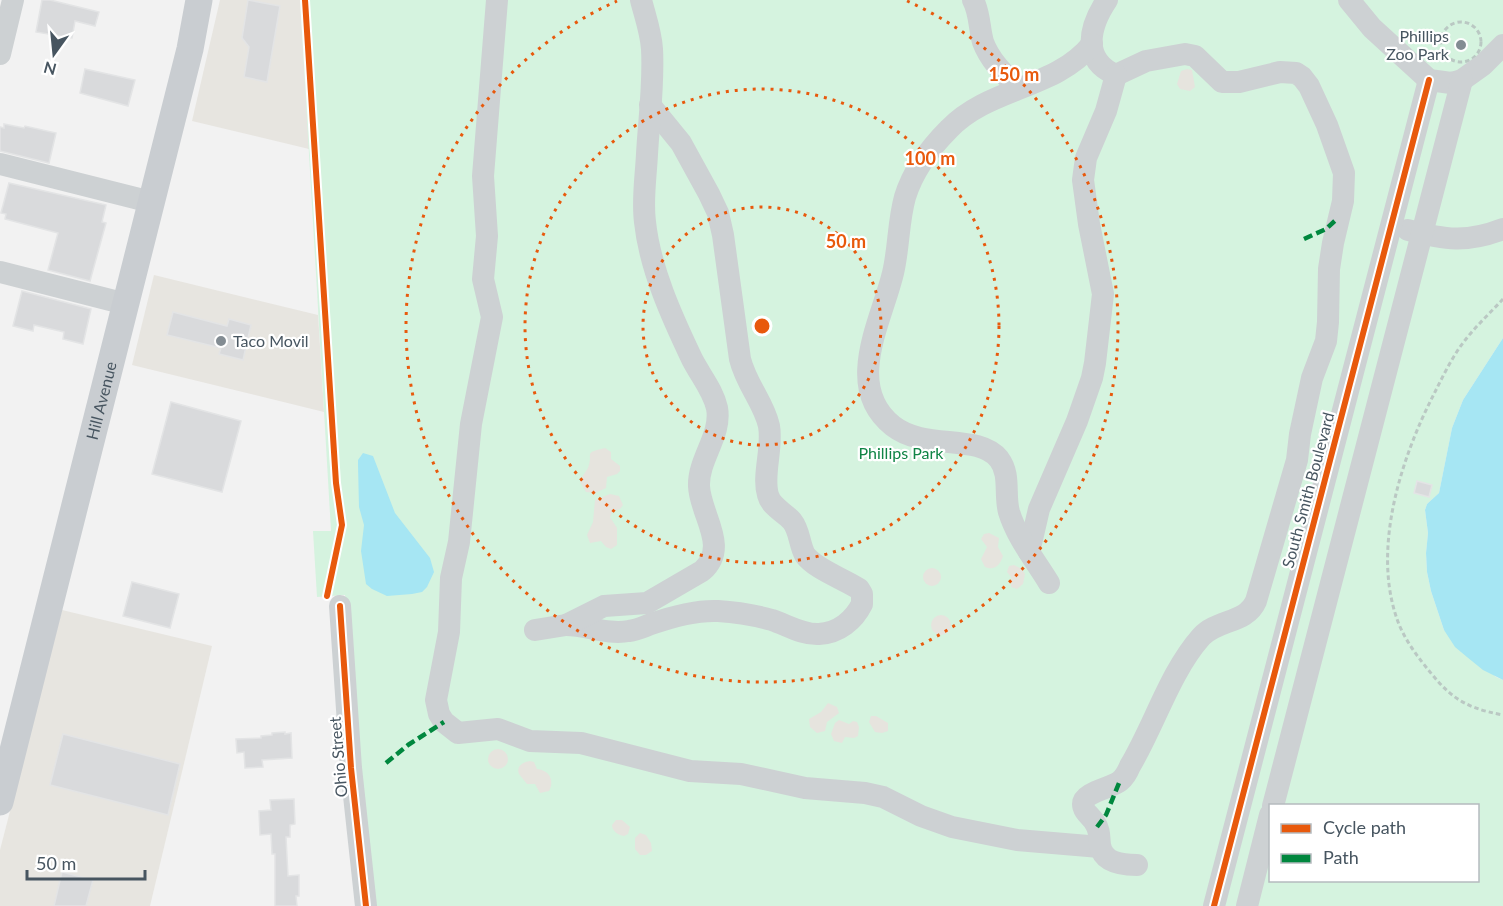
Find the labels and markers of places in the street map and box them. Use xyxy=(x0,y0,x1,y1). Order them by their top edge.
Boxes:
place label: Phillips Zoo Park xyxy=(1386,26,1450,63)
marker: Phillips Zoo Park xyxy=(1454,38,1468,52)
centre of rings xyxy=(752,316,772,336)
place label: Taco Movil xyxy=(233,331,309,350)
marker: Taco Movil xyxy=(214,334,228,348)

